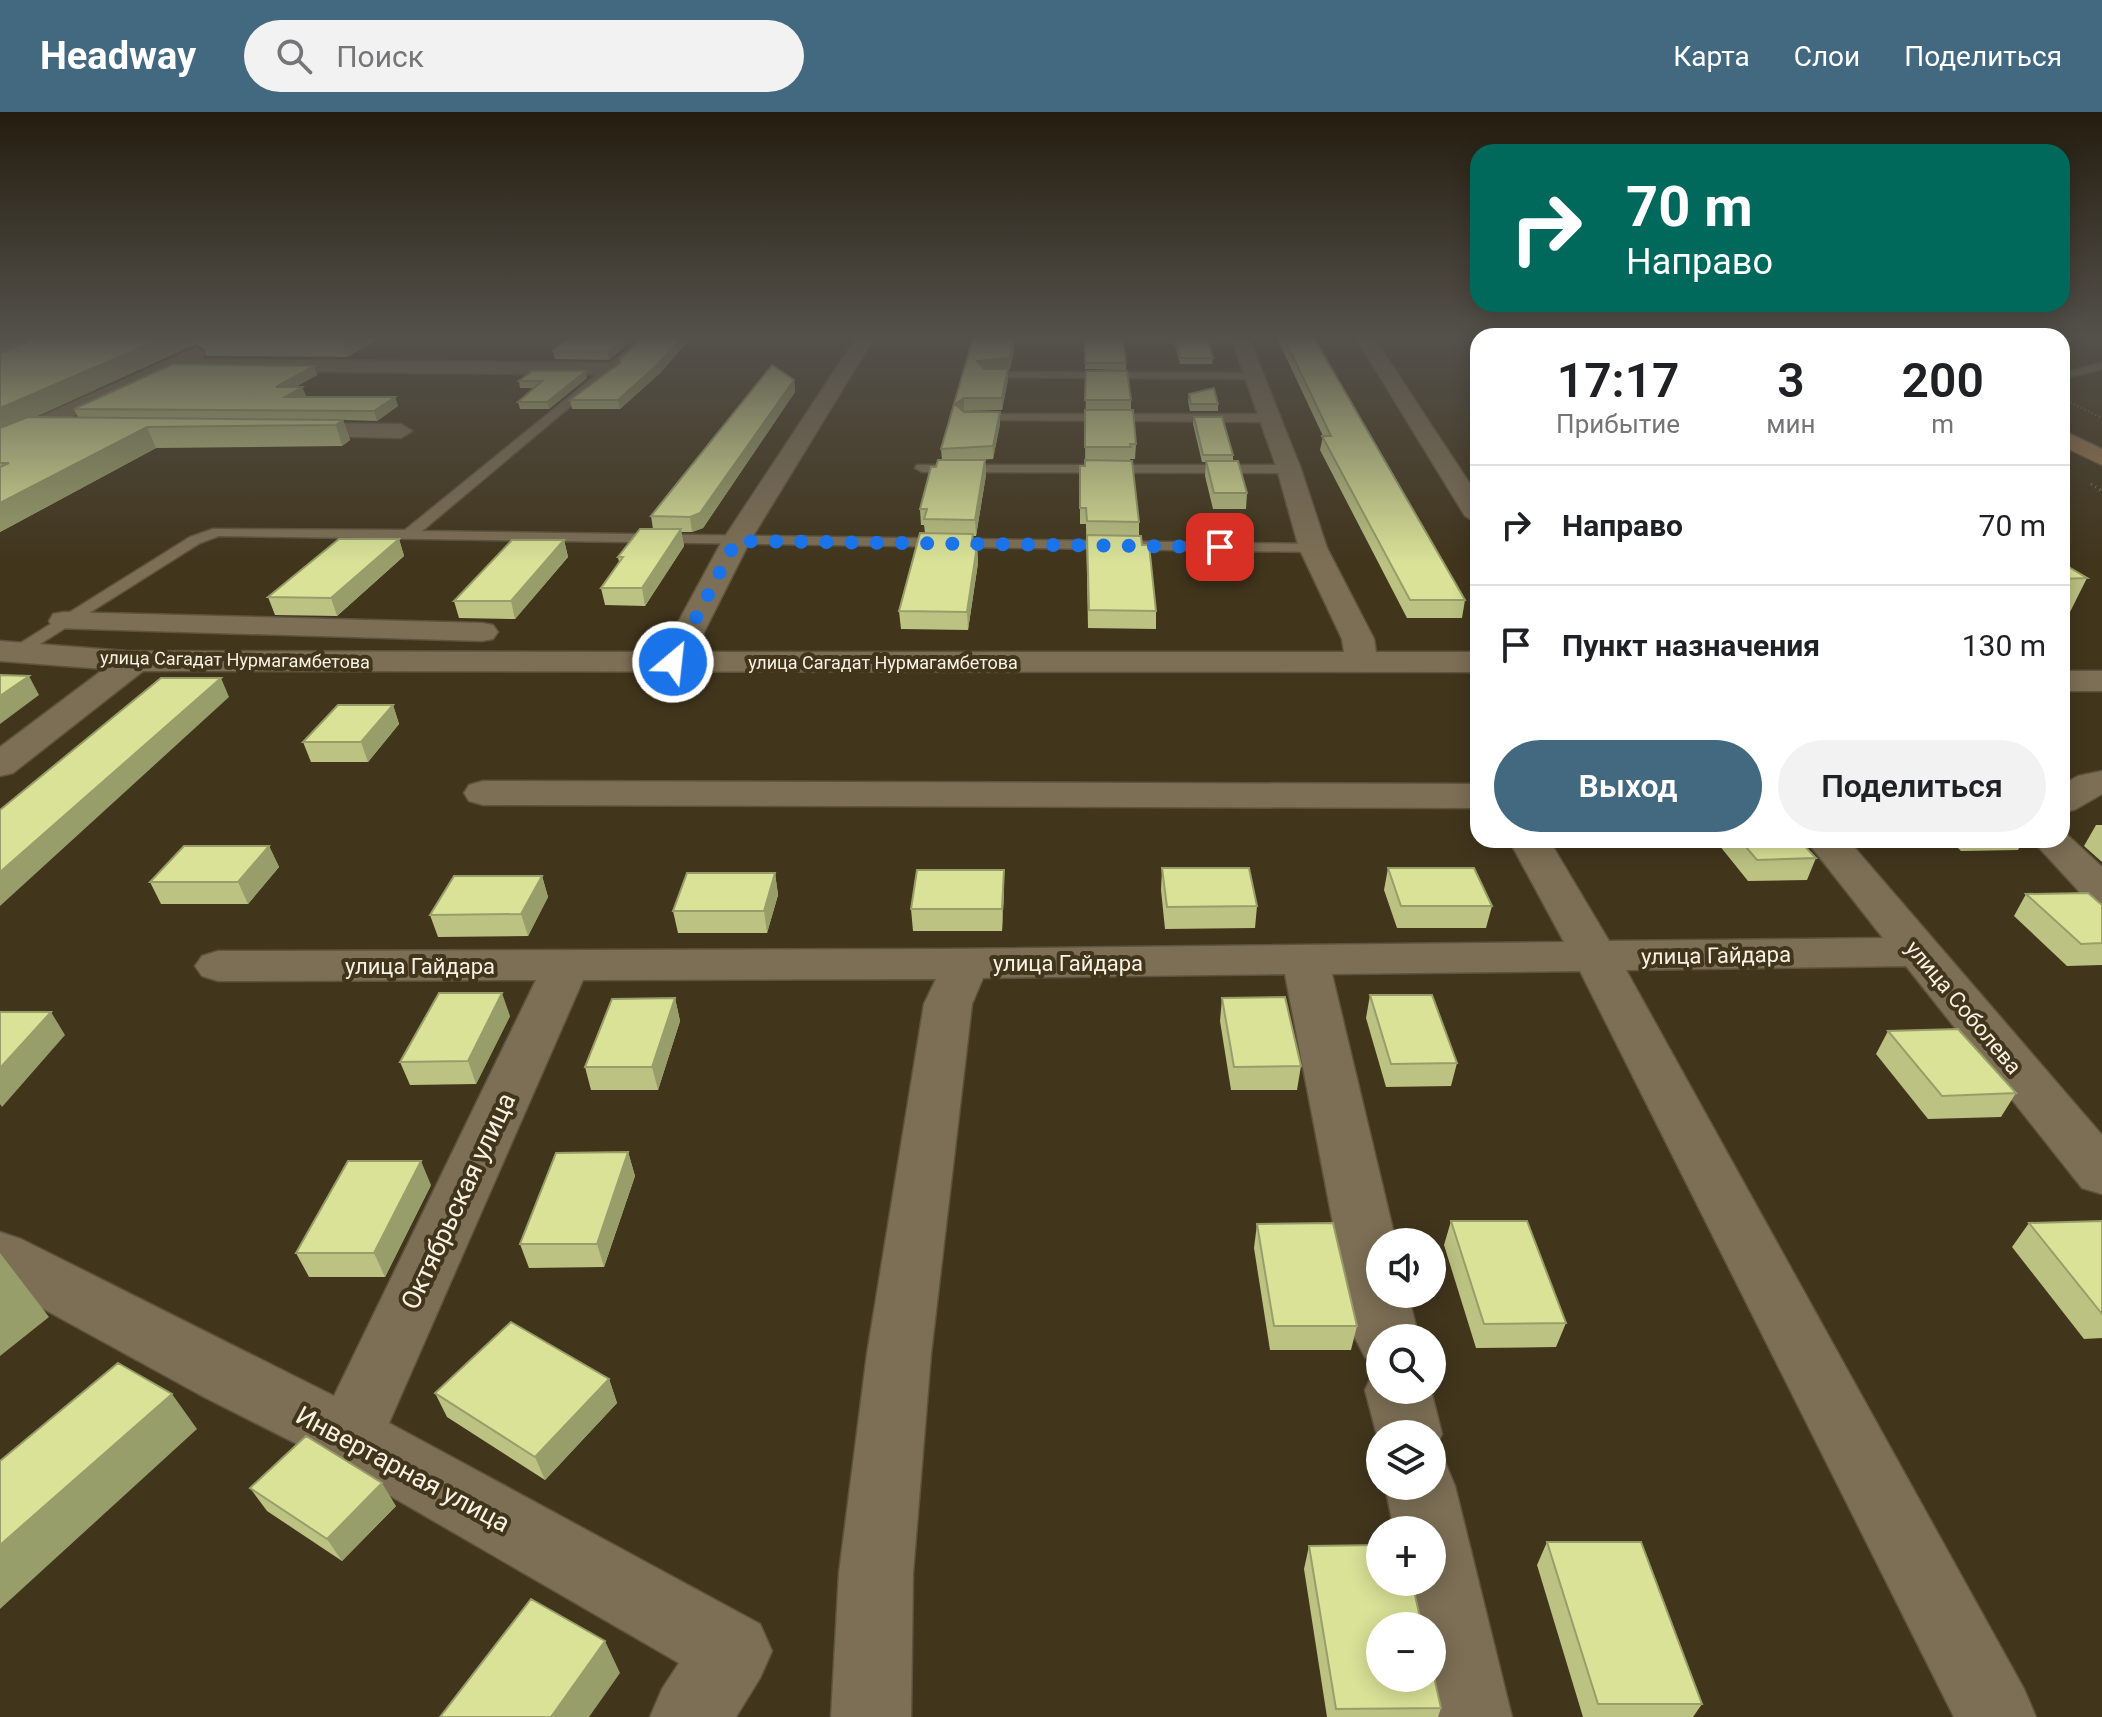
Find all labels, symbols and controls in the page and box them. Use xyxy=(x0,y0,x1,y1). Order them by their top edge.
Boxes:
search box xyxy=(244,20,804,92)
text: Headway xyxy=(40,34,196,78)
icon: search xyxy=(272,34,316,78)
text: Поиск xyxy=(336,39,424,74)
text: Карта xyxy=(1673,40,1750,73)
text: Слои xyxy=(1794,40,1860,73)
text: Поделиться xyxy=(1904,40,2062,73)
text: 70 m xyxy=(1626,174,1753,240)
icon: right xyxy=(1494,176,1598,280)
text: Направо xyxy=(1626,241,1773,283)
text: 17:17 xyxy=(1557,352,1679,409)
text: 3 xyxy=(1777,352,1805,409)
text: 200 xyxy=(1902,352,1984,409)
text: Прибытие xyxy=(1556,409,1680,439)
text: мин xyxy=(1766,409,1816,439)
text: m xyxy=(1931,409,1954,439)
icon: right xyxy=(1494,503,1538,547)
text: Направо xyxy=(1562,508,1683,543)
text: 70 m xyxy=(1979,508,2046,543)
pin xyxy=(1186,513,1254,581)
icon: arrive xyxy=(1198,525,1242,569)
position arrow xyxy=(631,620,715,704)
icon: arrive xyxy=(1494,623,1538,667)
text: Пункт назначения xyxy=(1562,628,1820,663)
text: 130 m xyxy=(1962,628,2046,663)
street label: улица Сагадат Нурмагамбетова xyxy=(100,647,370,672)
street label: улица Сагадат Нурмагамбетова xyxy=(748,652,1018,673)
button: Выход xyxy=(1494,740,1762,832)
button: Поделиться xyxy=(1778,740,2046,832)
street label: улица Соболева xyxy=(1901,936,2027,1079)
street label: улица Гайдара xyxy=(1641,942,1791,969)
street label: улица Гайдара xyxy=(993,951,1143,976)
street label: улица Гайдара xyxy=(345,954,495,979)
street label: Октябрьская улица xyxy=(395,1088,521,1314)
map controls xyxy=(1366,1228,1446,1692)
button: sound xyxy=(1366,1228,1446,1308)
button: search xyxy=(1366,1324,1446,1404)
street label: Инвертарная улица xyxy=(291,1400,515,1538)
button: layers xyxy=(1366,1420,1446,1500)
button: + xyxy=(1366,1516,1446,1596)
button: − xyxy=(1366,1612,1446,1692)

